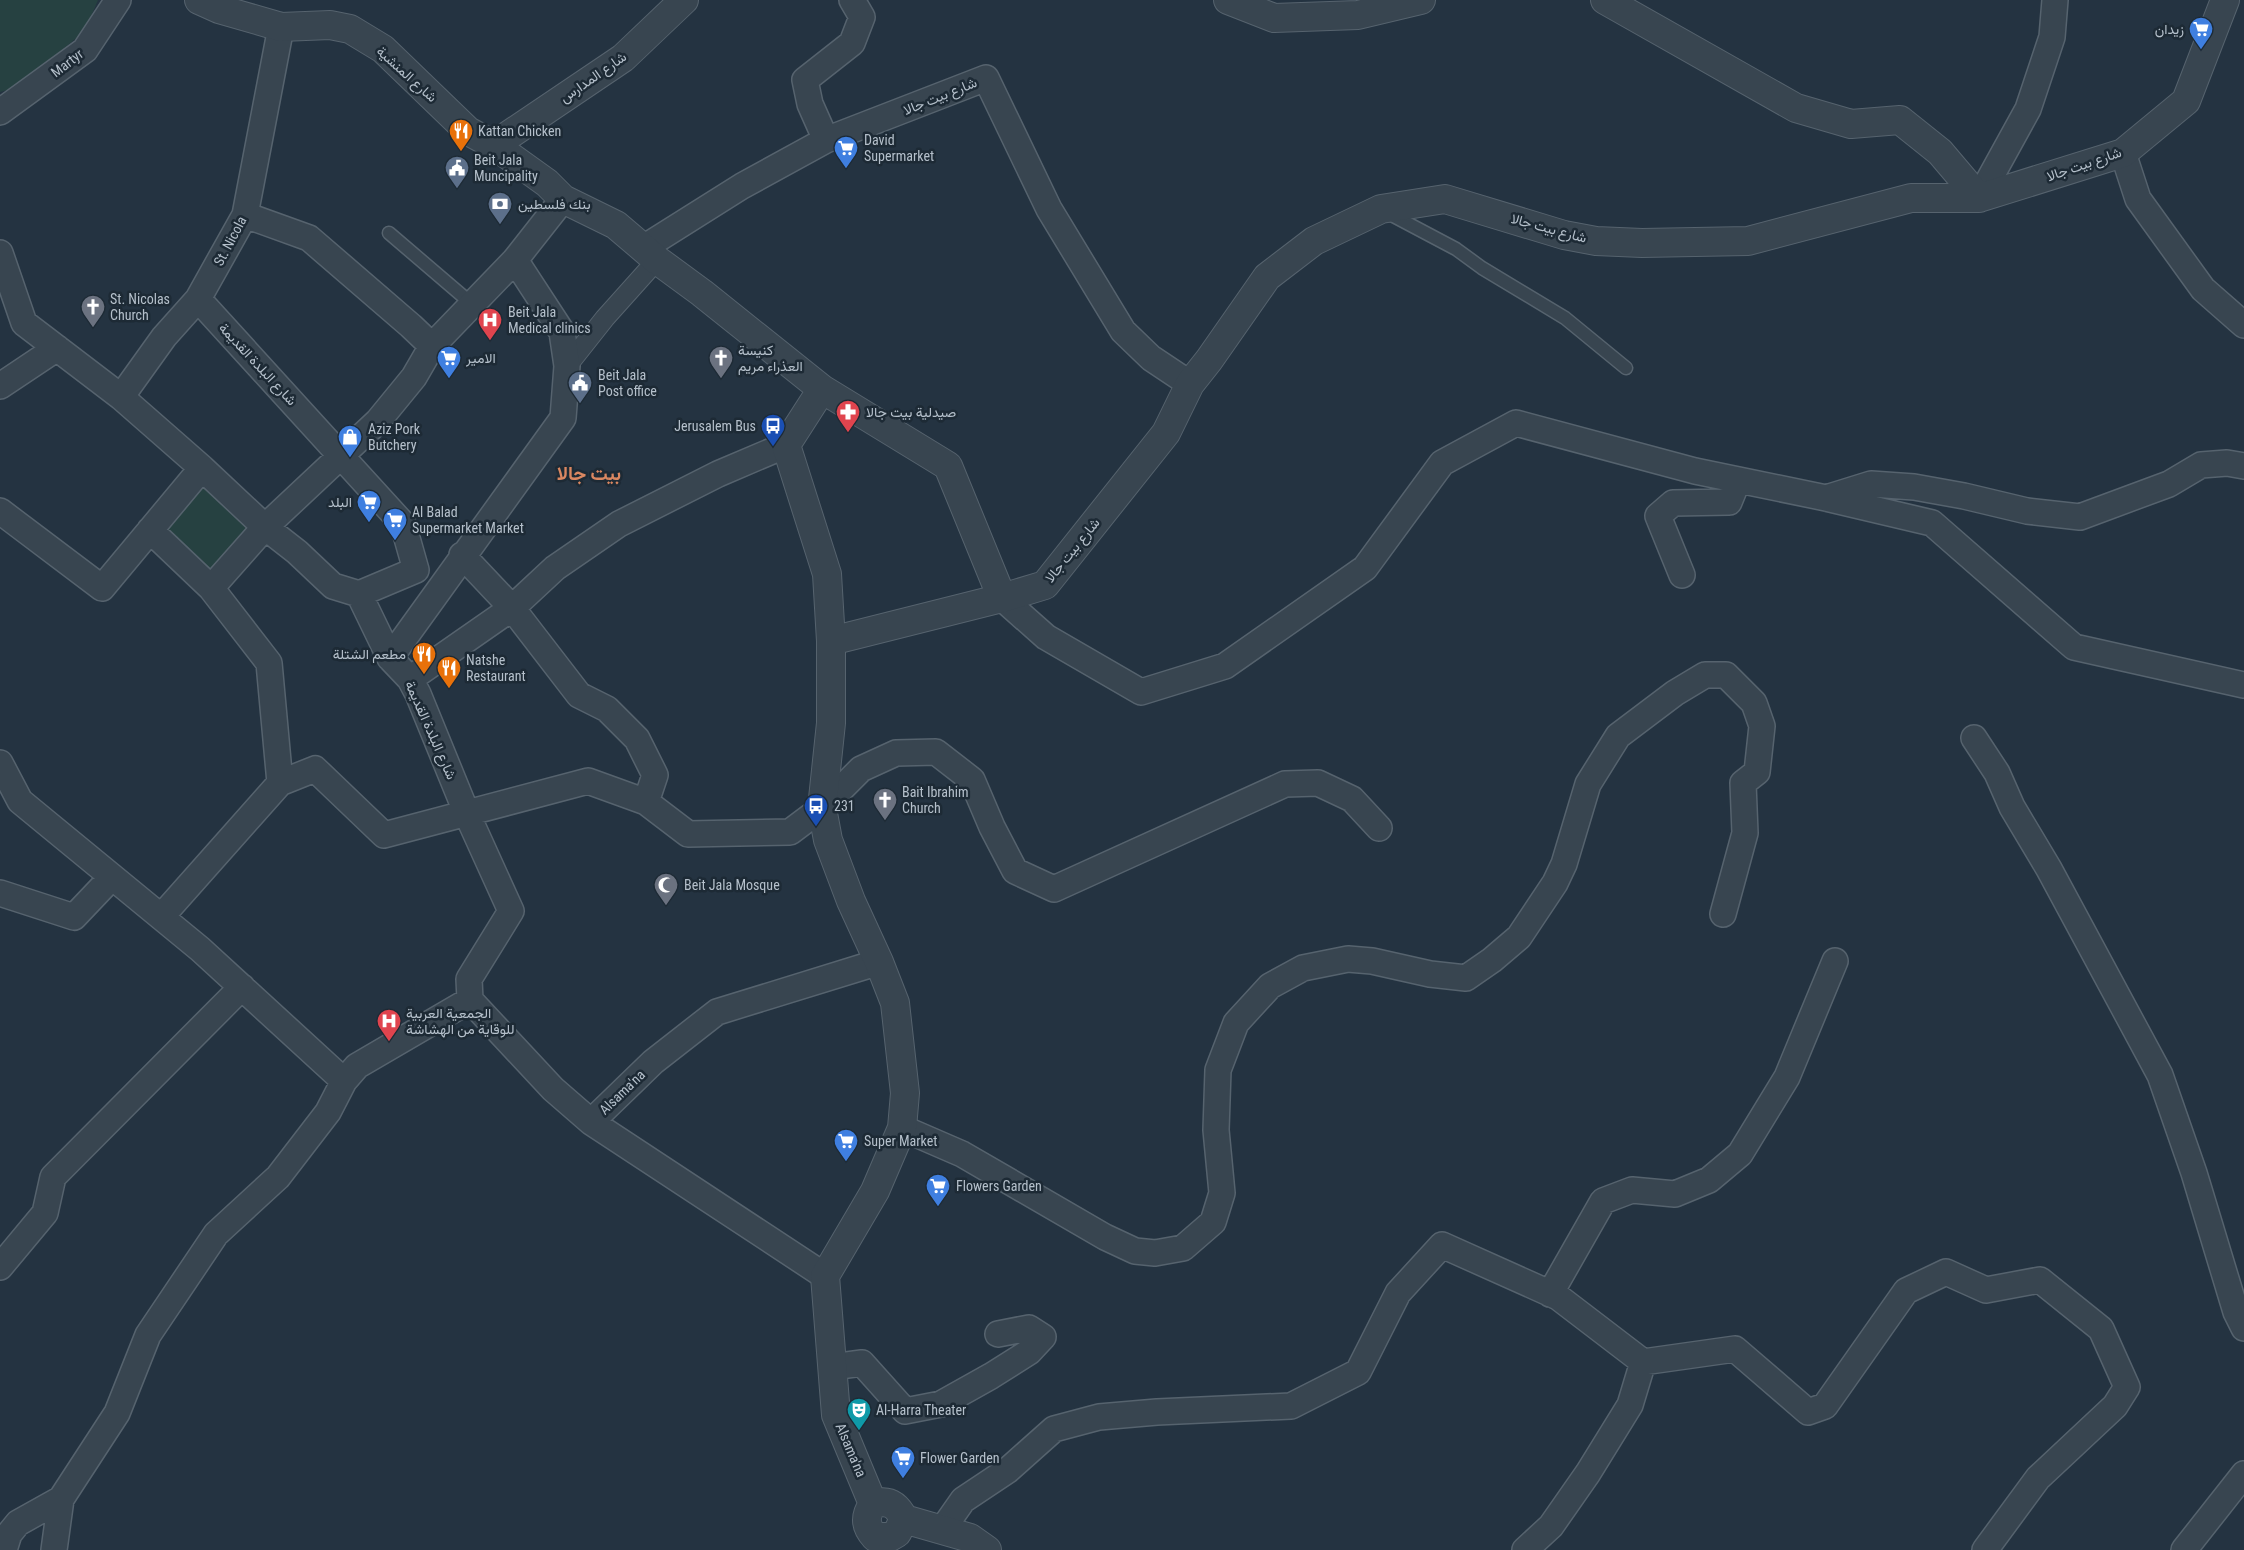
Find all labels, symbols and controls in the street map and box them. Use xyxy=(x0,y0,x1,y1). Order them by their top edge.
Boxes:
supermarket icon: زيدان xyxy=(2188,16,2214,50)
place label: زيدان xyxy=(2155,21,2184,38)
street label: شارع المنشية xyxy=(372,43,440,107)
street label: Martyr xyxy=(48,46,86,80)
street label: شارع المدارس xyxy=(557,48,631,108)
street label: شارع بيت جالا xyxy=(901,74,980,121)
restaurant icon: Kattan Chicken xyxy=(448,118,474,152)
place label: Kattan Chicken xyxy=(478,123,561,139)
place label: David Supermarket xyxy=(864,132,934,164)
supermarket icon: David Supermarket xyxy=(833,135,859,169)
street label: شارع بيت جالا xyxy=(2045,144,2124,187)
place label: Beit Jala Muncipality xyxy=(474,152,538,184)
public building icon: Beit Jala Muncipality xyxy=(444,155,470,189)
bank icon: بنك فلسطين xyxy=(487,191,513,225)
place label: بنك فلسطين xyxy=(518,196,591,213)
street label: شارع بيت جالا xyxy=(1509,210,1589,249)
street label: St. Nicola xyxy=(210,214,250,268)
place label: St. Nicolas Church xyxy=(110,291,170,323)
church icon: St. Nicolas Church xyxy=(80,294,106,328)
place label: Beit Jala Medical clinics xyxy=(508,304,591,336)
hospital icon: Beit Jala Medical clinics xyxy=(477,307,503,341)
street label: شارع البلدة القديمة xyxy=(214,320,300,410)
place label: كنيسة العذراء مريم xyxy=(738,342,803,375)
supermarket icon: الامير xyxy=(436,345,462,379)
church icon: كنيسة العذراء مريم xyxy=(708,345,734,379)
place label: الامير xyxy=(465,350,496,367)
place label: Beit Jala Post office xyxy=(598,367,657,399)
public building icon: Beit Jala Post office xyxy=(567,370,593,404)
pharmacy icon: صيدلية بيت جالا xyxy=(835,399,861,433)
place label: صيدلية بيت جالا xyxy=(866,404,957,421)
bus stop icon: Jerusalem Bus xyxy=(760,413,786,447)
place label: Jerusalem Bus xyxy=(674,418,756,434)
place label: Aziz Pork Butchery xyxy=(368,421,421,453)
shop icon: Aziz Pork Butchery xyxy=(337,424,363,458)
district label: بيت جالا xyxy=(557,462,621,485)
supermarket icon: البلد xyxy=(356,489,382,523)
place label: البلد xyxy=(328,494,352,511)
place label: Al Balad Supermarket Market xyxy=(412,504,524,536)
supermarket icon: Al Balad Supermarket Market xyxy=(382,507,408,541)
street label: شارع بيت جالا xyxy=(1041,515,1105,587)
restaurant icon: مطعم الشتلة xyxy=(411,641,437,675)
place label: مطعم الشتلة xyxy=(333,646,406,663)
place label: Natshe Restaurant xyxy=(466,652,526,684)
restaurant icon: Natshe Restaurant xyxy=(436,655,462,689)
street label: شارع البلدة القديمة xyxy=(399,678,460,783)
place label: Bait Ibrahim Church xyxy=(902,784,969,816)
church icon: Bait Ibrahim Church xyxy=(872,787,898,821)
bus stop icon: 231 xyxy=(803,793,829,827)
place label: 231 xyxy=(834,798,855,814)
mosque icon: Beit Jala Mosque xyxy=(653,872,679,906)
place label: Beit Jala Mosque xyxy=(684,877,780,893)
place label: الجمعية العربية للوقاية من الهشاشة xyxy=(406,1005,514,1038)
hospital icon: الجمعية العربية للوقاية من الهشاشة xyxy=(376,1008,402,1042)
street label: Alsama'na xyxy=(596,1066,648,1118)
supermarket icon: Super Market xyxy=(833,1128,859,1162)
place label: Super Market xyxy=(864,1133,937,1149)
supermarket icon: Flowers Garden xyxy=(925,1173,951,1207)
place label: Flowers Garden xyxy=(956,1178,1042,1194)
theatre icon: Al-Harra Theater xyxy=(846,1397,872,1431)
place label: Al-Harra Theater xyxy=(876,1402,966,1418)
street label: Alsama'na xyxy=(833,1421,869,1479)
supermarket icon: Flower Garden xyxy=(890,1445,916,1479)
place label: Flower Garden xyxy=(920,1450,1000,1466)

